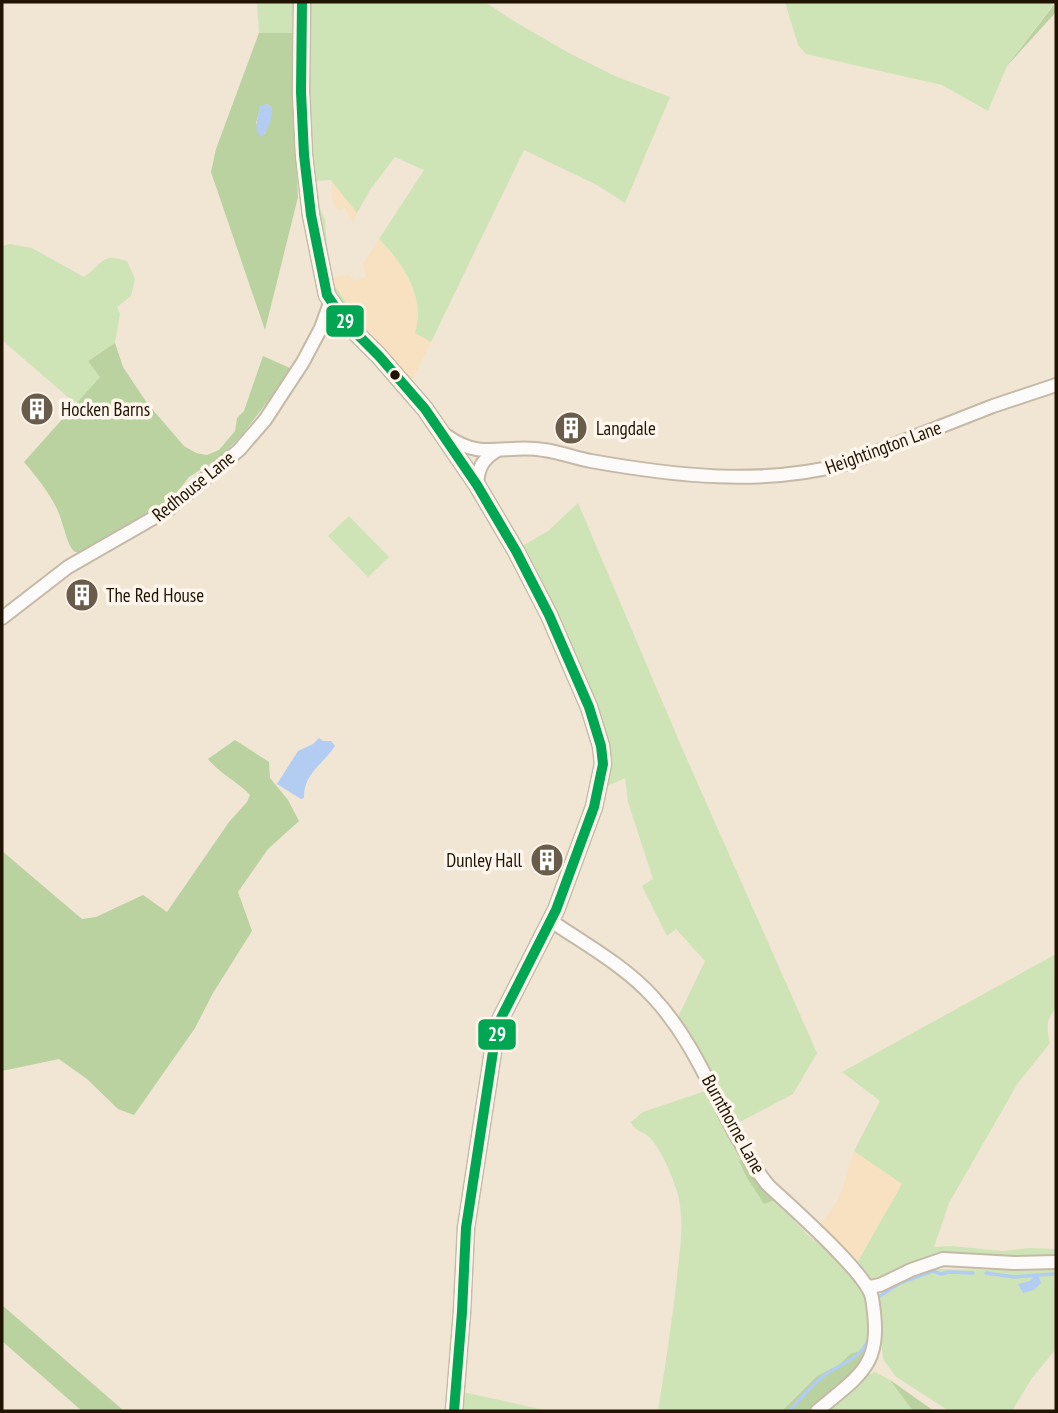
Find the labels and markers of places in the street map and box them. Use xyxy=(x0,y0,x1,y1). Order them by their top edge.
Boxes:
unlabelled marker xyxy=(388,368,402,382)
building icon: Hocken Barns xyxy=(18,390,56,428)
place label: Hocken Barns xyxy=(61,397,150,421)
building icon: Langdale xyxy=(552,409,590,447)
place label: Langdale xyxy=(596,416,656,440)
building icon: The Red House xyxy=(63,576,101,614)
place label: The Red House xyxy=(106,583,204,607)
building icon: Dunley Hall xyxy=(528,841,566,879)
place label: Dunley Hall xyxy=(446,848,523,872)

